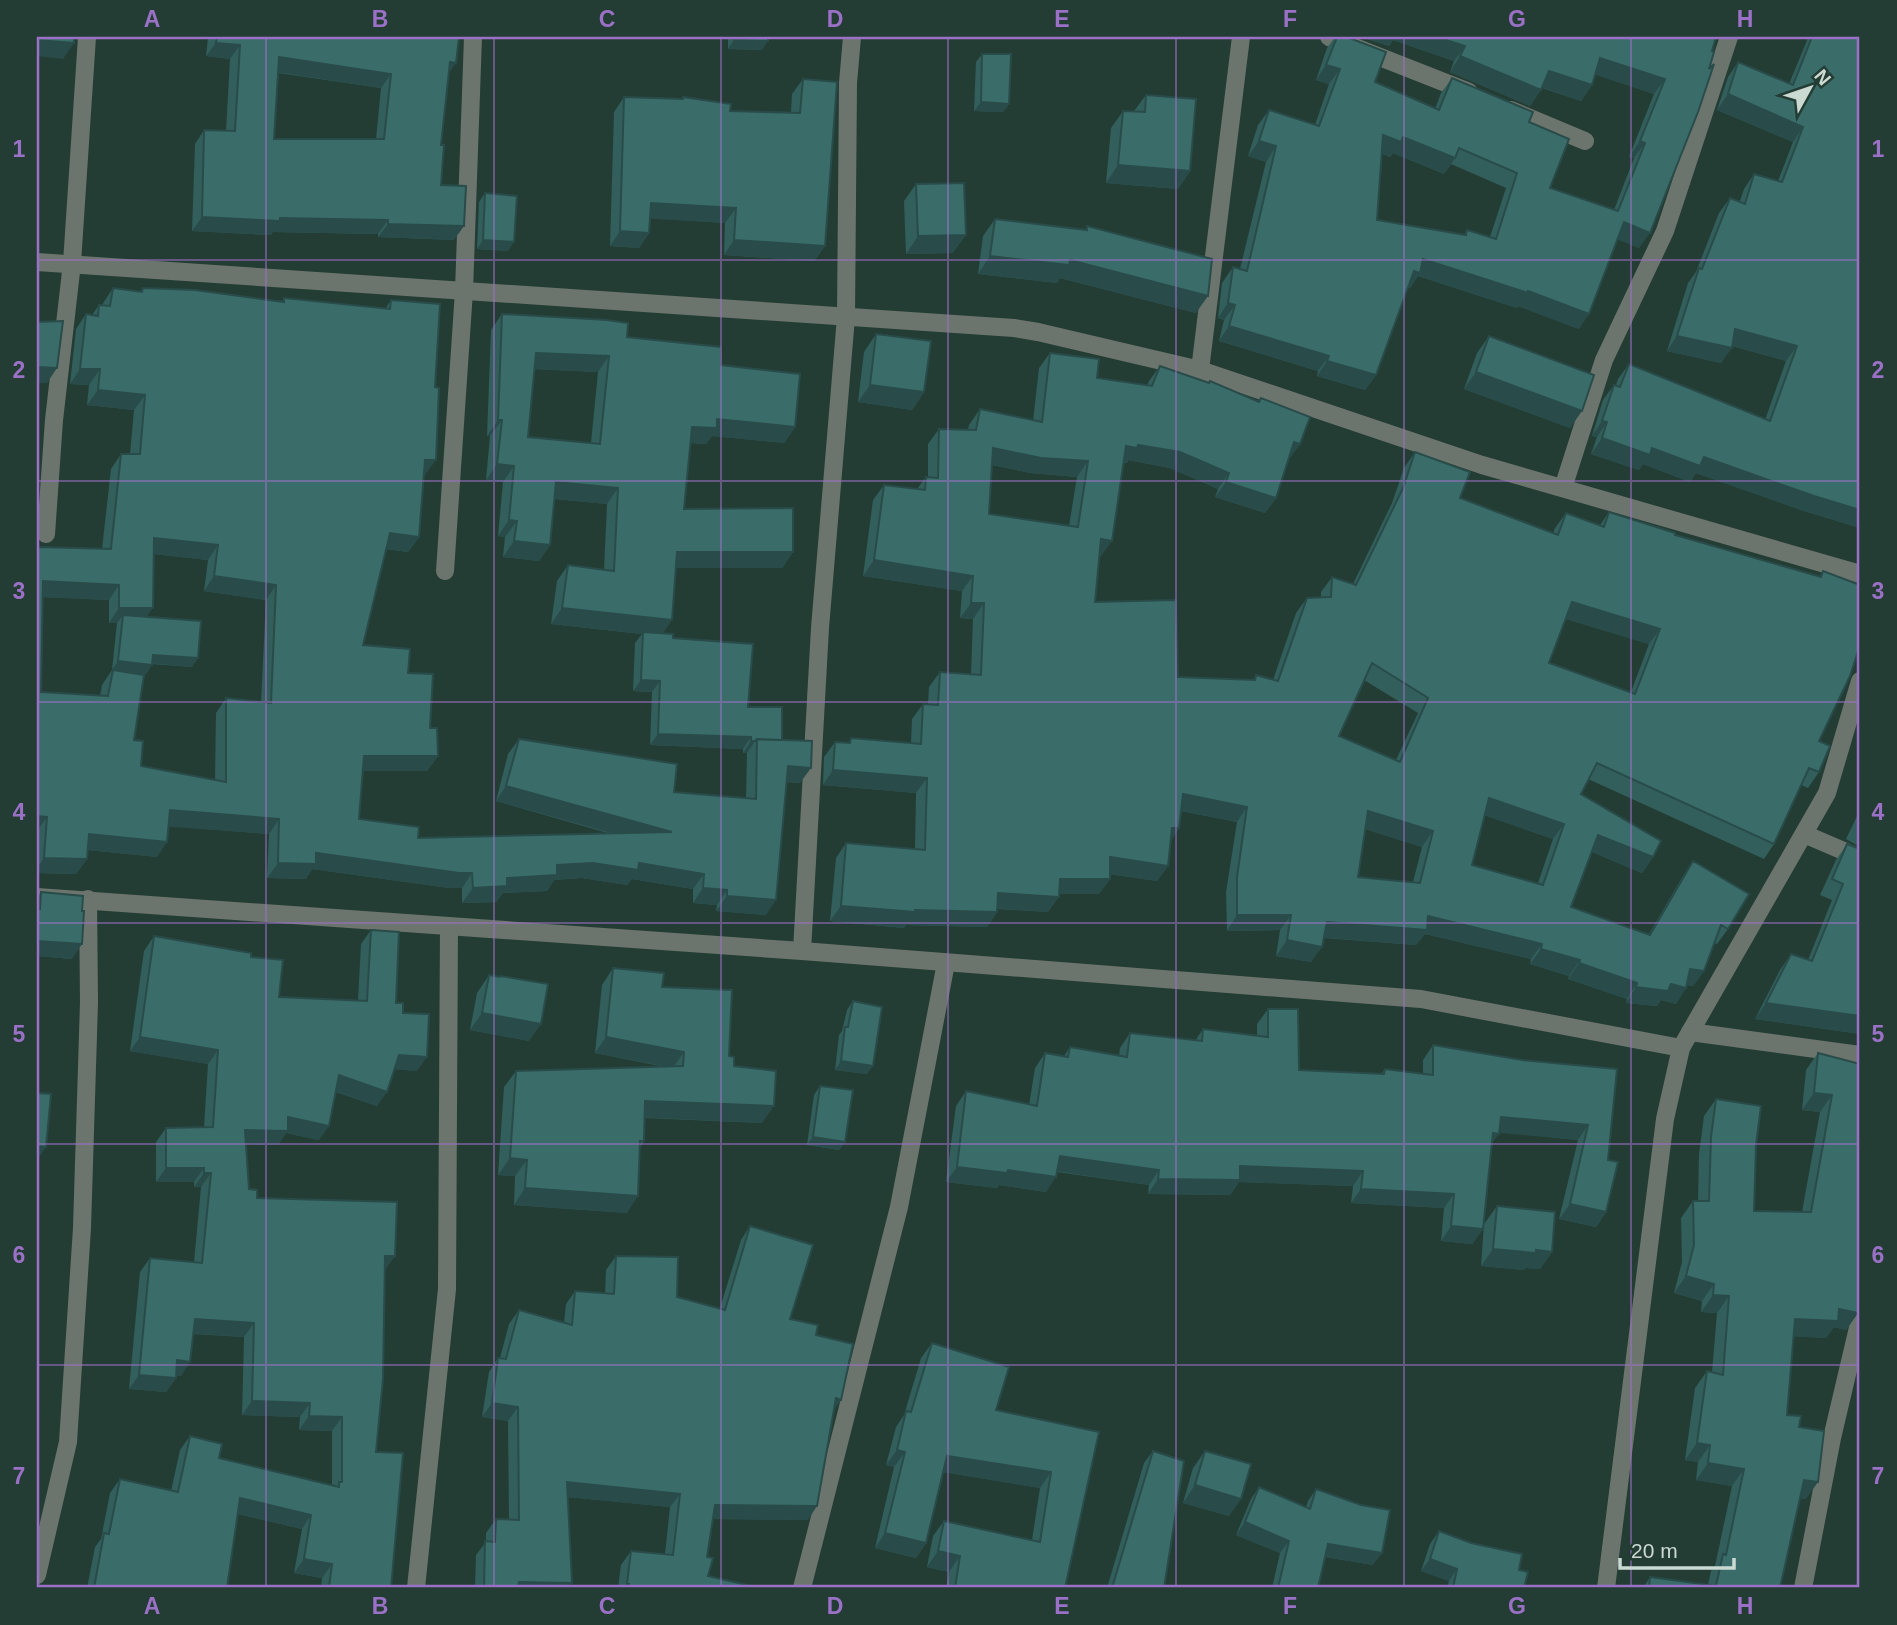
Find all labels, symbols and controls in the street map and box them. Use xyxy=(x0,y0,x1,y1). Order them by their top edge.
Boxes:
text: A xyxy=(144,6,160,32)
text: B xyxy=(372,6,388,32)
text: C xyxy=(599,6,615,32)
text: D xyxy=(827,6,843,32)
text: E xyxy=(1054,6,1070,32)
text: F xyxy=(1283,6,1297,32)
text: G xyxy=(1508,6,1526,32)
text: H xyxy=(1737,6,1753,32)
north arrow xyxy=(1774,52,1844,122)
text: N xyxy=(1810,65,1835,89)
text: 1 xyxy=(13,136,26,162)
text: 1 xyxy=(1872,136,1885,162)
text: 2 xyxy=(13,357,25,383)
text: 2 xyxy=(1872,357,1884,383)
text: 3 xyxy=(13,578,25,604)
text: 3 xyxy=(1872,578,1884,604)
text: 4 xyxy=(13,799,26,825)
text: 4 xyxy=(1872,799,1885,825)
text: 5 xyxy=(13,1021,26,1047)
text: 5 xyxy=(1872,1021,1885,1047)
text: 6 xyxy=(13,1242,25,1268)
text: 6 xyxy=(1872,1242,1884,1268)
text: 7 xyxy=(13,1463,25,1489)
text: 7 xyxy=(1872,1463,1884,1489)
scale bar xyxy=(1620,1527,1734,1571)
text: 20 m xyxy=(1631,1539,1678,1562)
text: A xyxy=(144,1593,160,1619)
text: B xyxy=(372,1593,388,1619)
text: C xyxy=(599,1593,615,1619)
text: D xyxy=(827,1593,843,1619)
text: E xyxy=(1054,1593,1070,1619)
text: F xyxy=(1283,1593,1297,1619)
text: G xyxy=(1508,1593,1526,1619)
text: H xyxy=(1737,1593,1753,1619)

